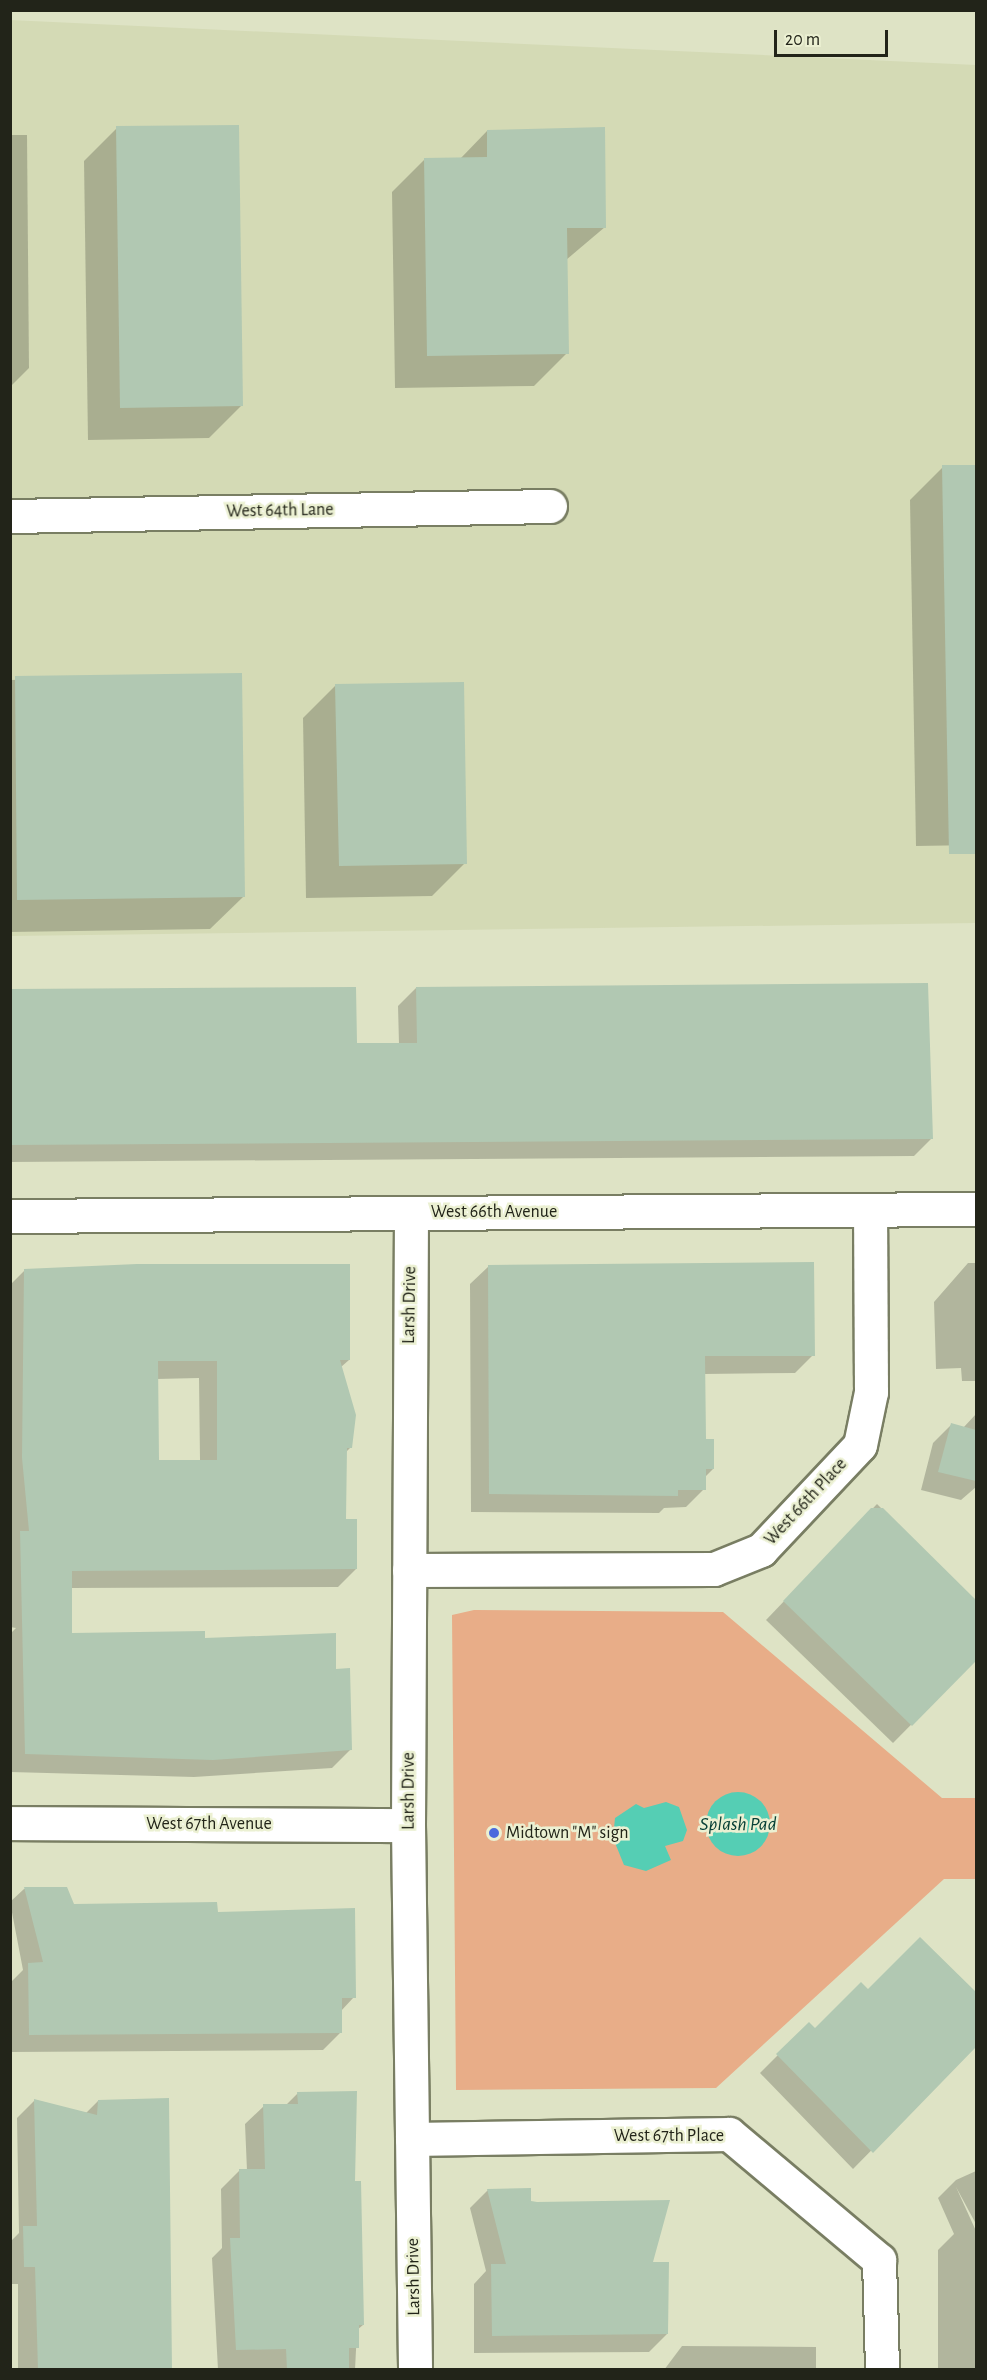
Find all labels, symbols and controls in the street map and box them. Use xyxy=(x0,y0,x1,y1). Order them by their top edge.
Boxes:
scale bar xyxy=(777,18,891,56)
text: 20 m xyxy=(785,31,820,49)
street label: West 64th Lane xyxy=(226,499,334,523)
street label: West 66th Avenue xyxy=(431,1201,557,1223)
street label: Larsh Drive xyxy=(399,1266,421,1344)
street label: West 66th Place xyxy=(760,1454,852,1550)
street label: Larsh Drive xyxy=(398,1752,420,1830)
water label: Splash Pad xyxy=(700,1812,776,1836)
street label: West 67th Avenue xyxy=(146,1813,272,1835)
place label: Midtown "M" sign xyxy=(506,1822,629,1844)
marker: Midtown "M" sign xyxy=(487,1826,501,1840)
street label: West 67th Place xyxy=(614,2125,724,2147)
street label: Larsh Drive xyxy=(403,2238,425,2316)

